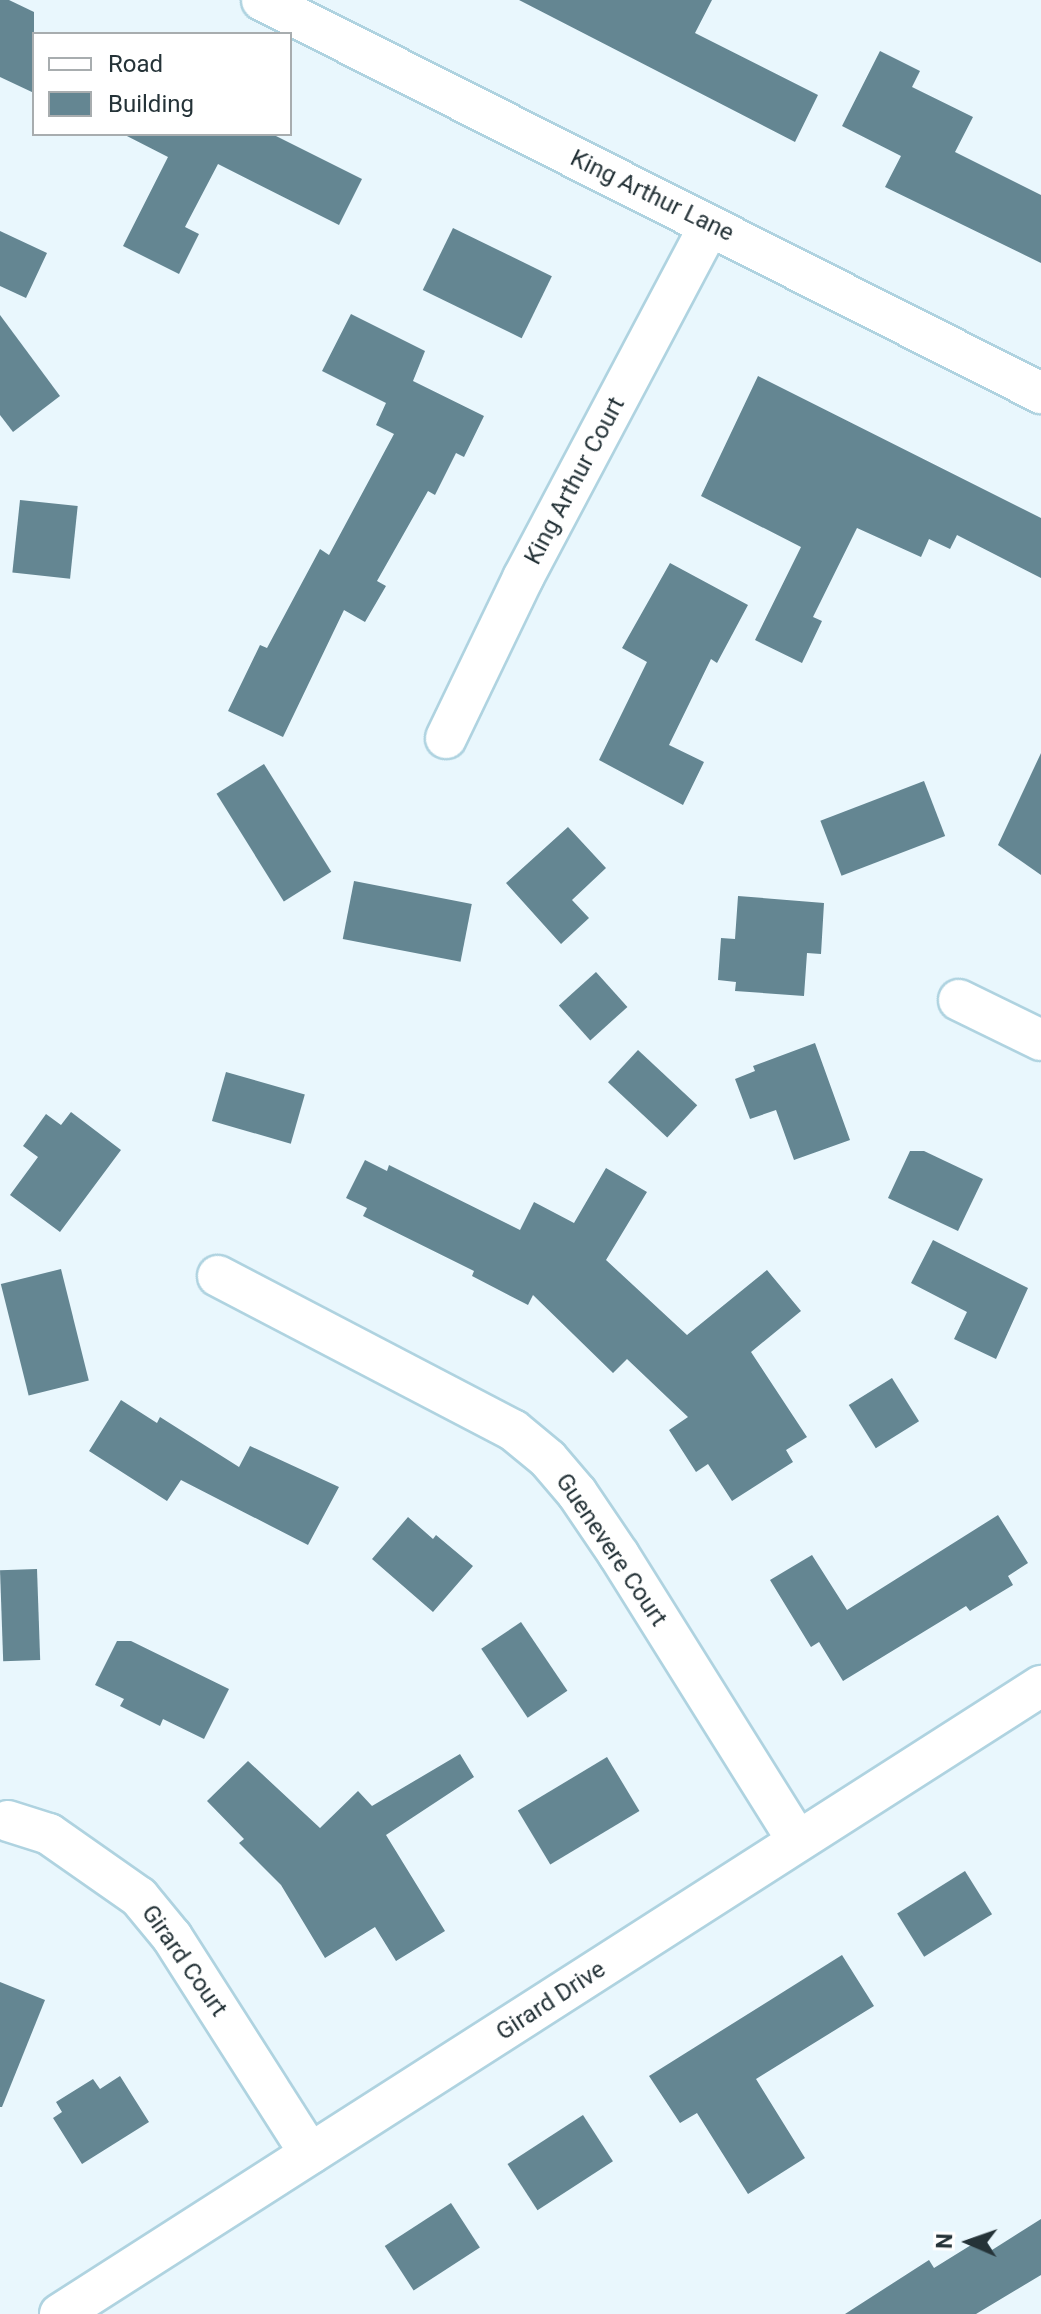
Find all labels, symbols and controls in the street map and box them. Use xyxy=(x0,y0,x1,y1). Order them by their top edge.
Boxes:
legend xyxy=(32,32,292,136)
text: Road xyxy=(108,50,163,78)
text: Building xyxy=(108,90,194,118)
street label: King Arthur Lane xyxy=(566,144,738,248)
street label: King Arthur Court xyxy=(519,392,631,570)
street label: Guenevere Court xyxy=(549,1468,673,1632)
street label: Girard Court xyxy=(135,1900,233,2022)
street label: Girard Drive xyxy=(491,1955,611,2047)
north arrow xyxy=(929,2202,1009,2282)
text: N xyxy=(932,2233,957,2249)

